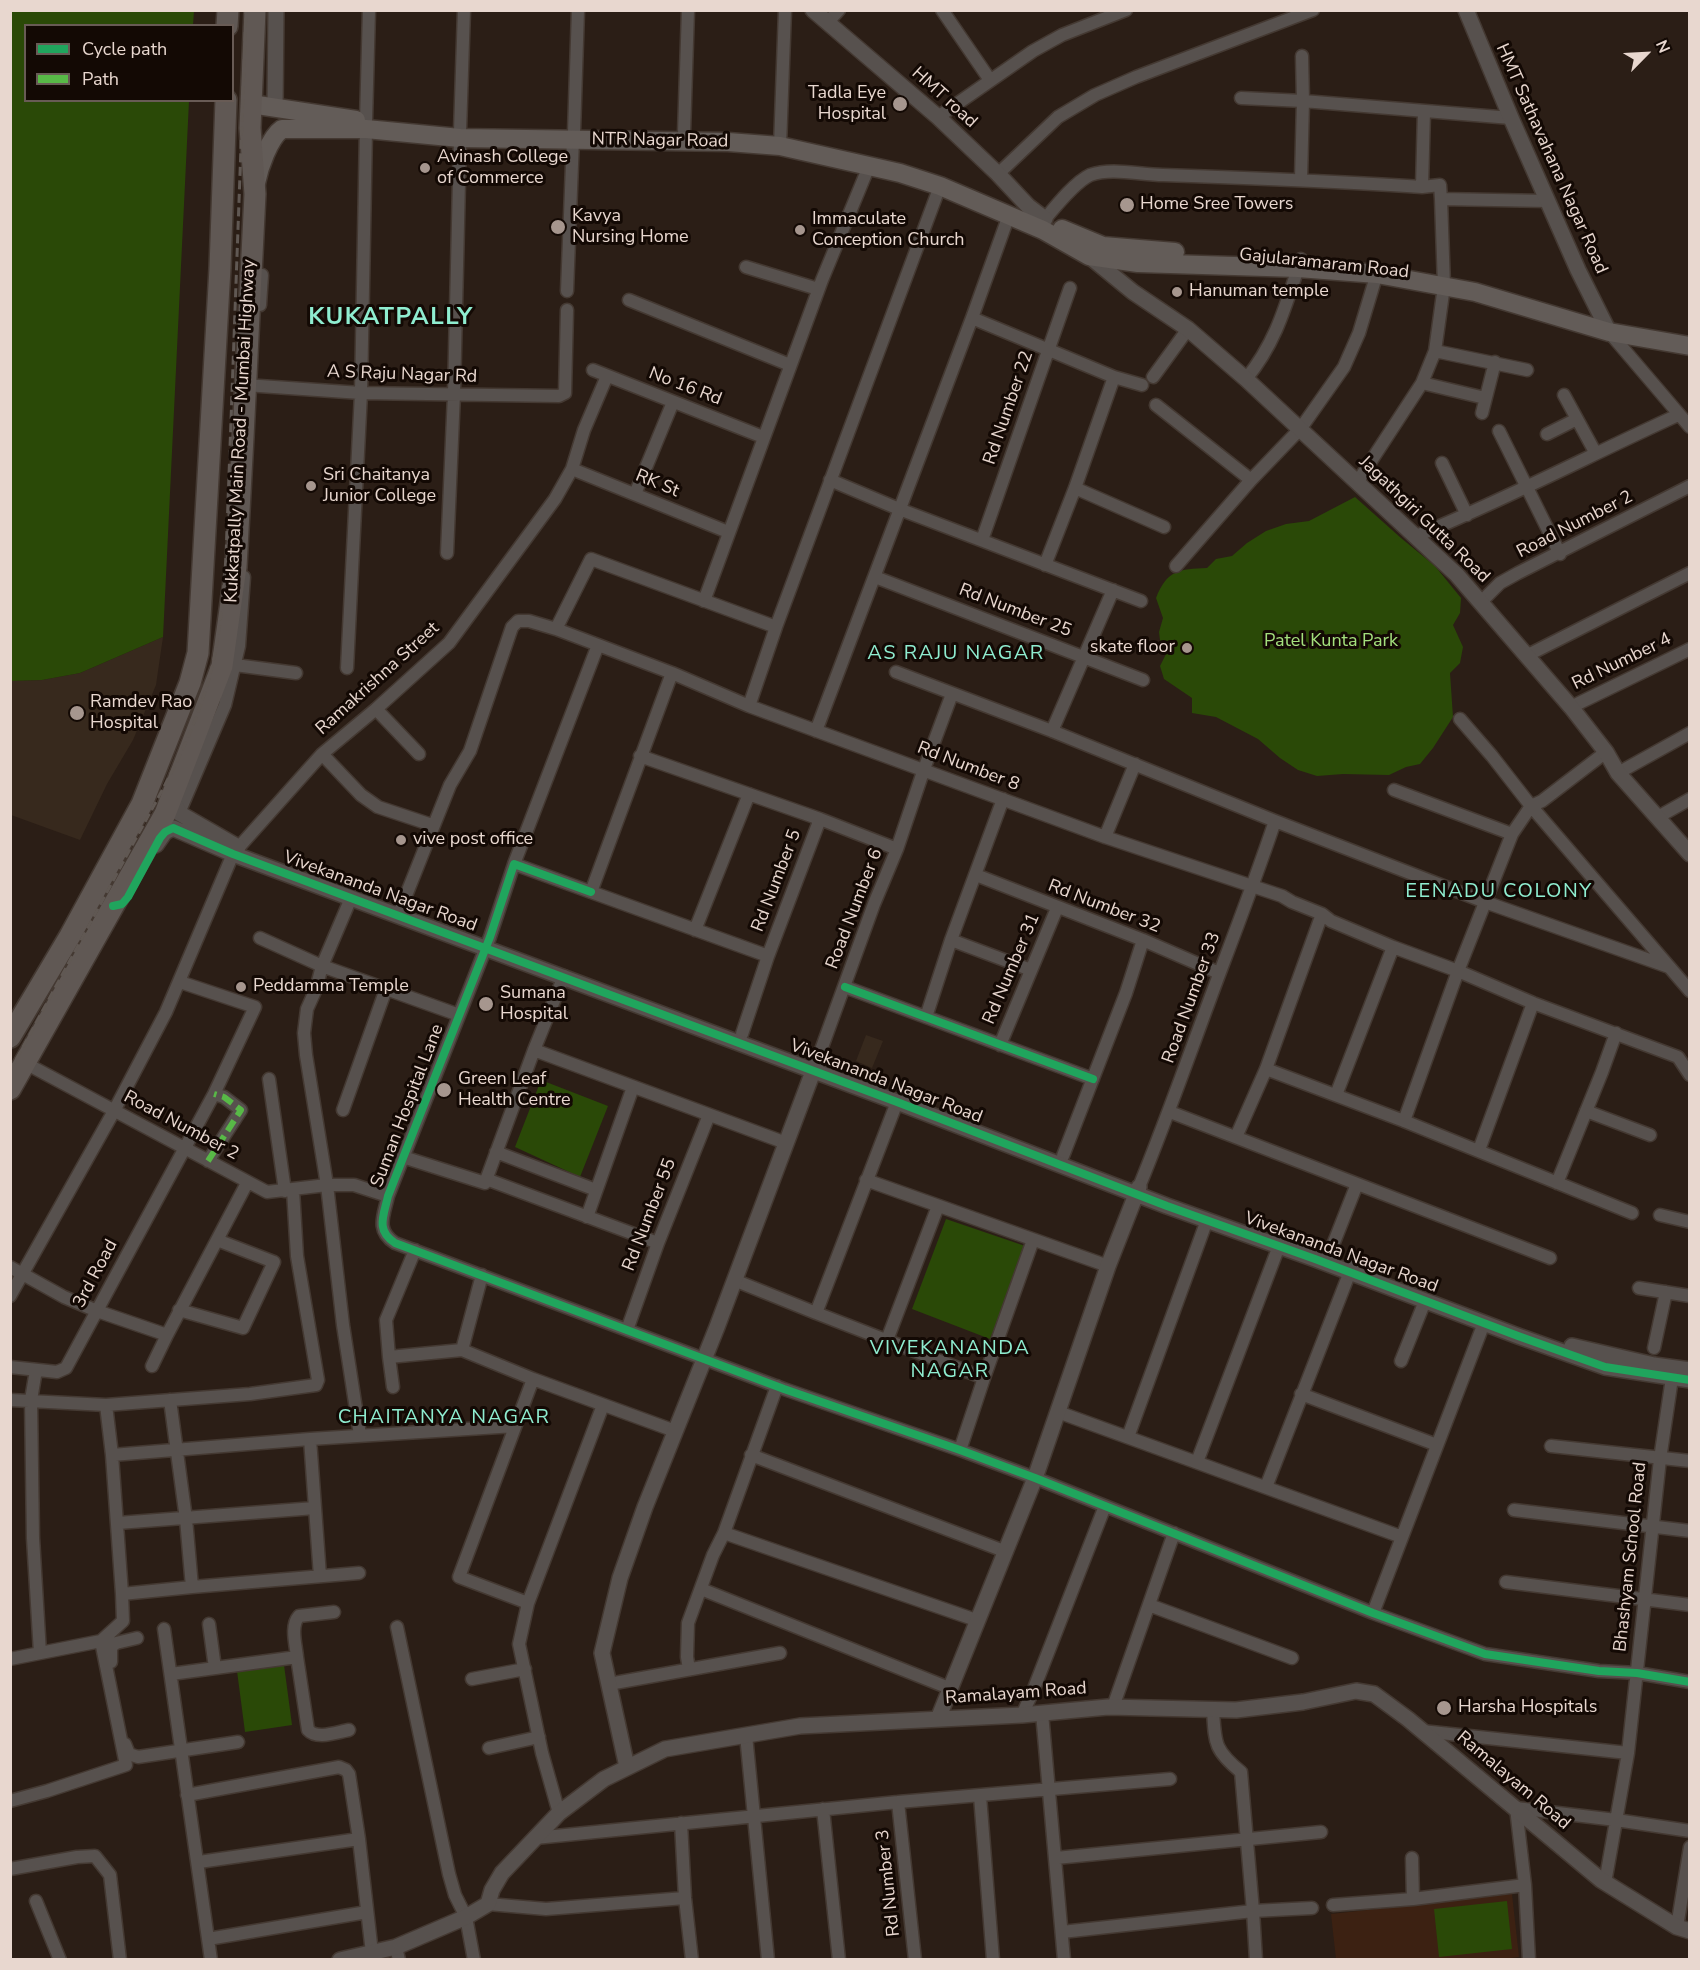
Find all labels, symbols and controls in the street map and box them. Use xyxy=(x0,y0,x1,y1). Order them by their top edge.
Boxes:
legend xyxy=(24,24,234,102)
north arrow xyxy=(1616,24,1676,84)
text: Cycle path xyxy=(82,37,167,61)
text: N xyxy=(1650,37,1675,57)
street label: HMT Sathavahana Nagar Road xyxy=(1490,40,1612,278)
street label: HMT road xyxy=(907,63,981,133)
text: Path xyxy=(82,67,119,91)
place label: Tadla Eye Hospital xyxy=(808,83,886,125)
marker: Tadla Eye Hospital xyxy=(891,95,909,113)
street label: NTR Nagar Road xyxy=(591,129,729,153)
place label: Avinash College of Commerce xyxy=(437,147,568,190)
marker: Avinash College of Commerce xyxy=(418,161,432,175)
place label: Home Sree Towers xyxy=(1140,194,1293,216)
marker: Home Sree Towers xyxy=(1118,196,1136,214)
place label: Kavya Nursing Home xyxy=(572,206,689,248)
place label: Immaculate Conception Church xyxy=(812,209,965,252)
marker: Kavya Nursing Home xyxy=(549,218,567,236)
marker: Immaculate Conception Church xyxy=(793,223,807,237)
street label: Gajularamaram Road xyxy=(1238,244,1410,284)
street label: Kukkatpally Main Road - Mumbai Highway xyxy=(221,259,261,603)
place label: Hanuman temple xyxy=(1189,281,1329,303)
marker: Hanuman temple xyxy=(1170,285,1184,299)
district label: KUKATPALLY xyxy=(308,304,474,332)
street label: Rd Number 22 xyxy=(979,348,1039,468)
street label: A S Raju Nagar Rd xyxy=(327,362,477,388)
street label: No 16 Rd xyxy=(645,363,725,411)
street label: Jagathgiri Gutta Road xyxy=(1354,452,1494,588)
place label: Sri Chaitanya Junior College xyxy=(323,465,436,508)
street label: RK St xyxy=(632,466,682,502)
marker: Sri Chaitanya Junior College xyxy=(304,479,318,493)
street label: Road Number 2 xyxy=(1513,486,1637,564)
street label: Rd Number 25 xyxy=(956,580,1074,642)
street label: Ramakrishna Street xyxy=(312,618,444,740)
street label: Rd Number 4 xyxy=(1569,629,1675,695)
park label: Patel Kunta Park xyxy=(1264,631,1398,653)
place label: skate floor xyxy=(1090,637,1175,659)
marker: skate floor xyxy=(1180,641,1194,655)
district label: AS RAJU NAGAR xyxy=(867,642,1045,666)
place label: Ramdev Rao Hospital xyxy=(90,692,192,734)
marker: Ramdev Rao Hospital xyxy=(68,704,86,722)
street label: Rd Number 8 xyxy=(914,738,1022,796)
street label: Rd Number 5 xyxy=(748,827,806,935)
place label: vive post office xyxy=(413,829,533,851)
marker: vive post office xyxy=(394,833,408,847)
street label: Road Number 6 xyxy=(822,846,888,972)
street label: Vivekananda Nagar Road xyxy=(280,847,480,937)
street label: Rd Number 32 xyxy=(1045,876,1163,938)
district label: EENADU COLONY xyxy=(1405,880,1593,904)
street label: Rd Number 31 xyxy=(979,910,1045,1028)
street label: Road Number 33 xyxy=(1158,929,1226,1067)
place label: Peddamma Temple xyxy=(253,976,409,998)
marker: Peddamma Temple xyxy=(234,980,248,994)
place label: Sumana Hospital xyxy=(500,983,568,1026)
marker: Sumana Hospital xyxy=(477,995,495,1013)
street label: Suman Hospital Lane xyxy=(367,1021,449,1191)
street label: Vivekananda Nagar Road xyxy=(787,1035,985,1129)
place label: Green Leaf Health Centre xyxy=(458,1069,571,1112)
marker: Green Leaf Health Centre xyxy=(435,1081,453,1099)
street label: Road Number 2 xyxy=(120,1087,242,1165)
street label: Rd Number 55 xyxy=(619,1156,681,1274)
street label: Vivekananda Nagar Road xyxy=(1241,1208,1441,1298)
street label: 3rd Road xyxy=(69,1236,123,1312)
district label: VIVEKANANDA NAGAR xyxy=(870,1337,1030,1384)
district label: CHAITANYA NAGAR xyxy=(338,1406,550,1430)
street label: Bhashyam School Road xyxy=(1610,1461,1652,1653)
street label: Ramalayam Road xyxy=(945,1678,1087,1710)
place label: Harsha Hospitals xyxy=(1458,1697,1597,1719)
marker: Harsha Hospitals xyxy=(1435,1699,1453,1717)
street label: Ramalayam Road xyxy=(1452,1727,1574,1835)
street label: Rd Number 3 xyxy=(873,1828,905,1938)

